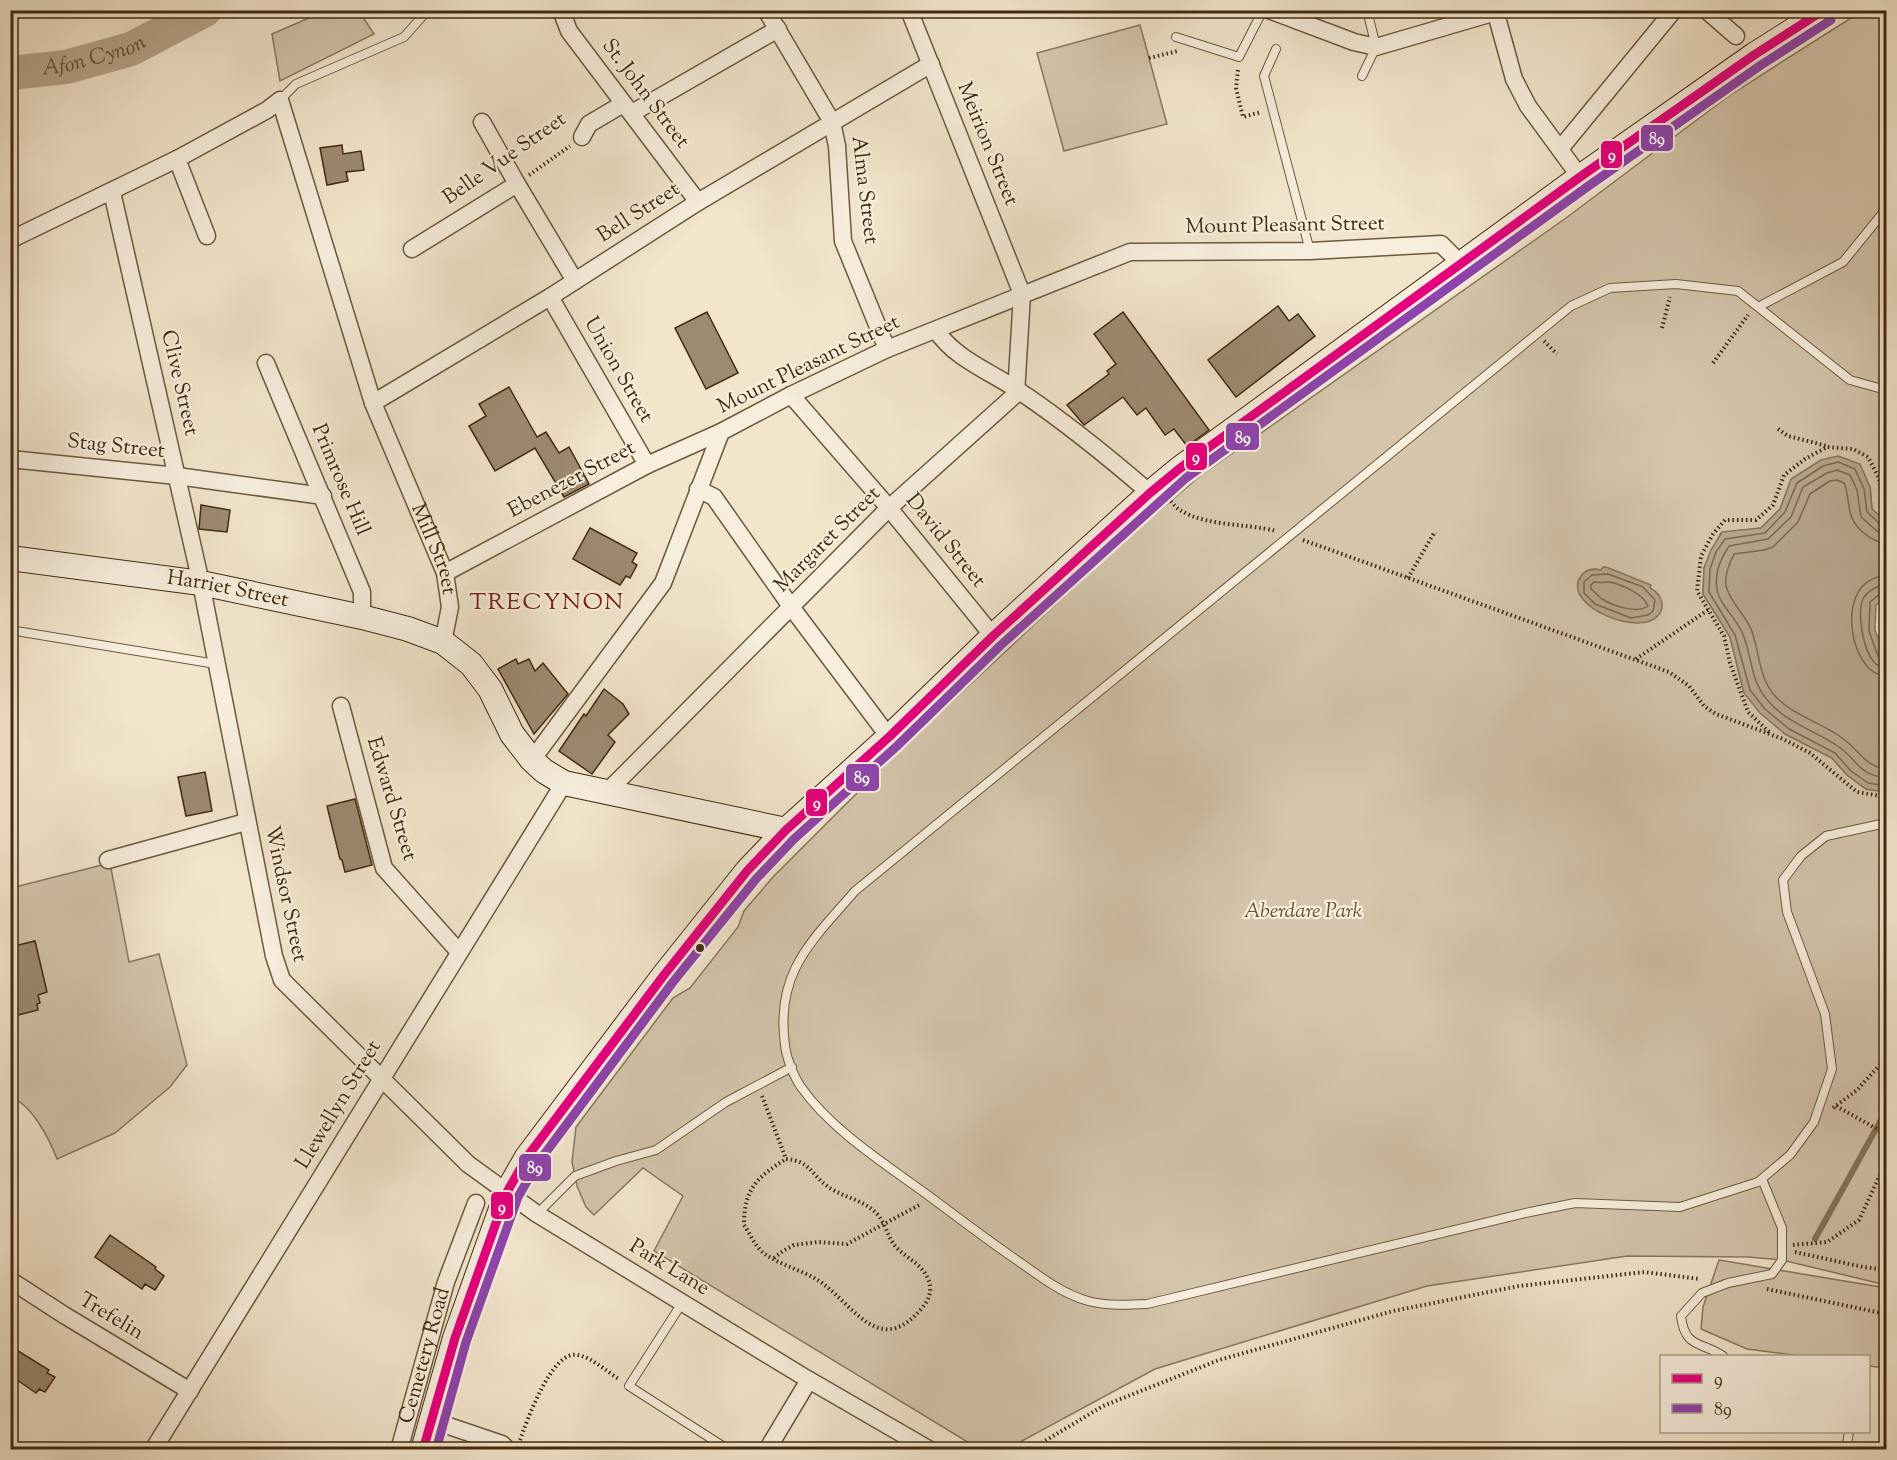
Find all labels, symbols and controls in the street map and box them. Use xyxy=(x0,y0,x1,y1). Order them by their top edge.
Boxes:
water label: Afon Cynon xyxy=(41,27,153,85)
street label: St. John Street xyxy=(594,33,696,155)
street label: Meirion Street xyxy=(949,78,1025,210)
street label: Belle Vue Street xyxy=(437,105,573,213)
line badge: 89 xyxy=(1640,124,1674,152)
text: 89 xyxy=(1649,129,1665,152)
street label: Alma Street xyxy=(842,134,886,246)
line badge: 9 xyxy=(1600,140,1623,169)
text: 9 xyxy=(1608,145,1616,168)
street label: Bell Street xyxy=(592,175,686,251)
street label: Mount Pleasant Street xyxy=(1185,209,1385,243)
street label: Mount Pleasant Street xyxy=(713,308,905,422)
street label: Union Street xyxy=(576,311,660,429)
street label: Clive Street xyxy=(152,327,206,439)
street label: Primrose Hill xyxy=(303,419,377,541)
line badge: 89 xyxy=(1225,422,1260,451)
street label: Stag Street xyxy=(66,427,166,467)
text: 89 xyxy=(1235,428,1251,451)
street label: Ebenezer Street xyxy=(503,434,641,526)
line badge: 9 xyxy=(1185,442,1208,471)
text: 9 xyxy=(1192,447,1200,470)
street label: Margaret Street xyxy=(768,480,888,600)
street label: David Street xyxy=(898,487,992,595)
street label: Mill Street xyxy=(402,499,463,597)
street label: Harriet Street xyxy=(165,564,291,616)
district label: TRECYNON xyxy=(469,586,625,620)
street label: Edward Street xyxy=(358,733,424,865)
line badge: 89 xyxy=(845,763,880,792)
text: 89 xyxy=(854,768,870,791)
line badge: 9 xyxy=(805,788,828,817)
text: 9 xyxy=(813,793,821,816)
street label: Windsor Street xyxy=(256,823,314,965)
park label: Aberdare Park xyxy=(1244,897,1363,927)
unlabelled marker xyxy=(694,942,706,954)
street label: Llewellyn Street xyxy=(289,1035,389,1175)
line badge: 89 xyxy=(518,1153,552,1182)
text: 89 xyxy=(527,1158,543,1181)
line badge: 9 xyxy=(490,1191,514,1220)
text: 9 xyxy=(498,1197,506,1220)
street label: Park Lane xyxy=(623,1232,715,1304)
street label: Cemetery Road xyxy=(392,1284,459,1427)
street label: Trefelin xyxy=(73,1286,149,1348)
legend xyxy=(1660,1355,1870,1433)
text: 9 xyxy=(1714,1368,1723,1394)
text: 89 xyxy=(1714,1398,1732,1424)

